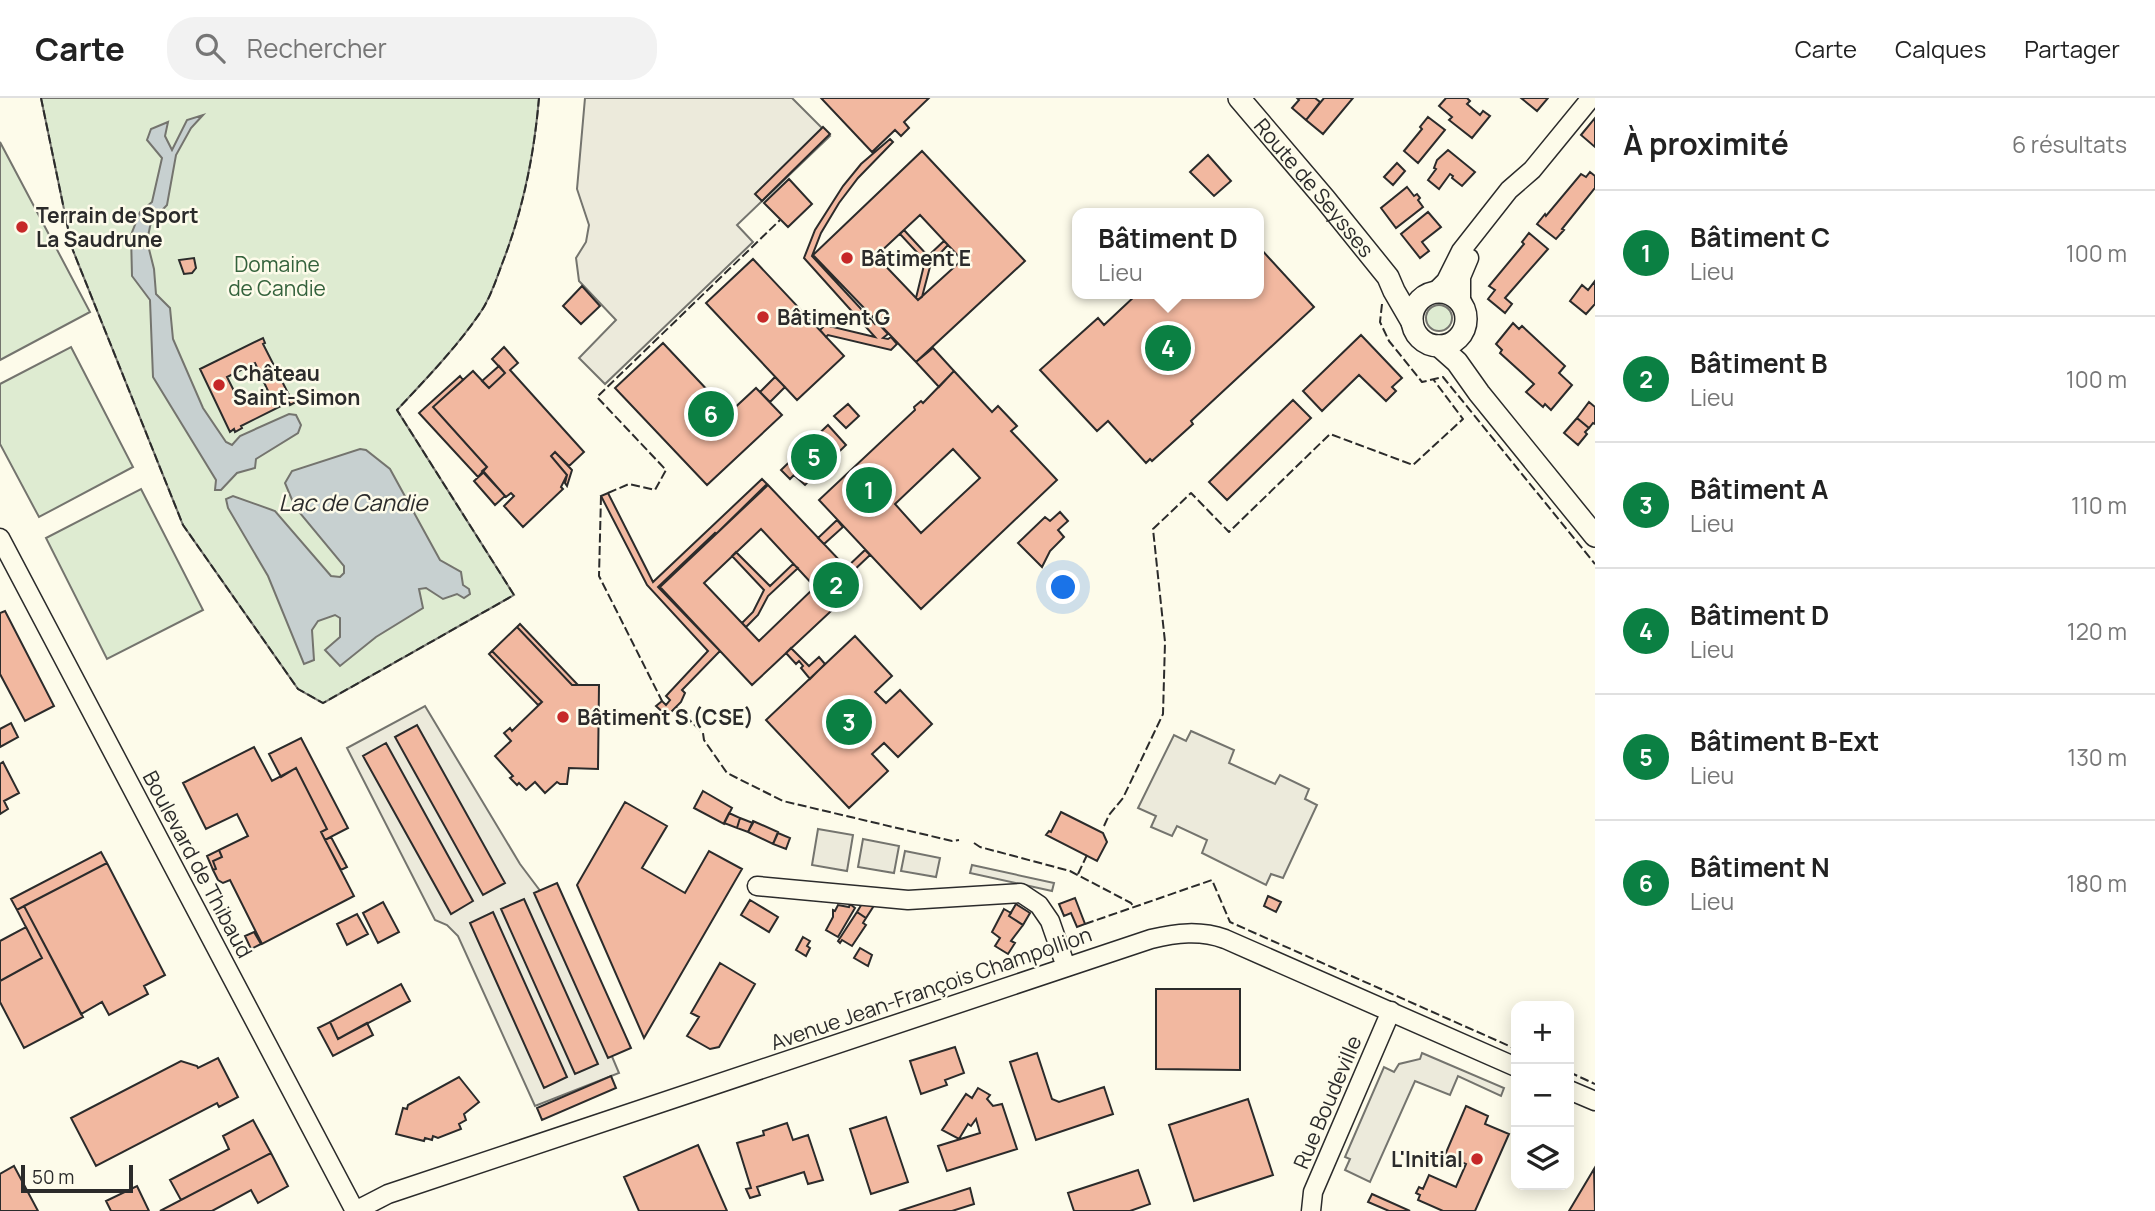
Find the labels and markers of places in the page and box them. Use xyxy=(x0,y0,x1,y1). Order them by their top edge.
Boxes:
place label: Terrain de Sport La Saudrune xyxy=(36,201,199,253)
marker: Terrain de Sport La Saudrune xyxy=(14,219,30,235)
place label: Bâtiment E xyxy=(861,244,971,272)
marker: Bâtiment E xyxy=(839,250,855,266)
place label: Bâtiment G xyxy=(777,303,890,331)
marker: Bâtiment G xyxy=(755,309,771,325)
pin: 4 xyxy=(1145,322,1191,374)
place label: Château Saint-Simon xyxy=(233,359,360,411)
marker: Château Saint-Simon xyxy=(211,377,227,393)
pin: 6 xyxy=(688,388,734,440)
pin: 5 xyxy=(791,431,837,483)
pin: 1 xyxy=(846,464,892,516)
pin: 2 xyxy=(813,559,859,611)
pin: 3 xyxy=(826,696,872,748)
place label: Bâtiment S (CSE) xyxy=(577,703,754,731)
marker: Bâtiment S (CSE) xyxy=(555,709,571,725)
place label: L'Initial xyxy=(1391,1145,1463,1173)
marker: L'Initial xyxy=(1469,1151,1485,1167)

